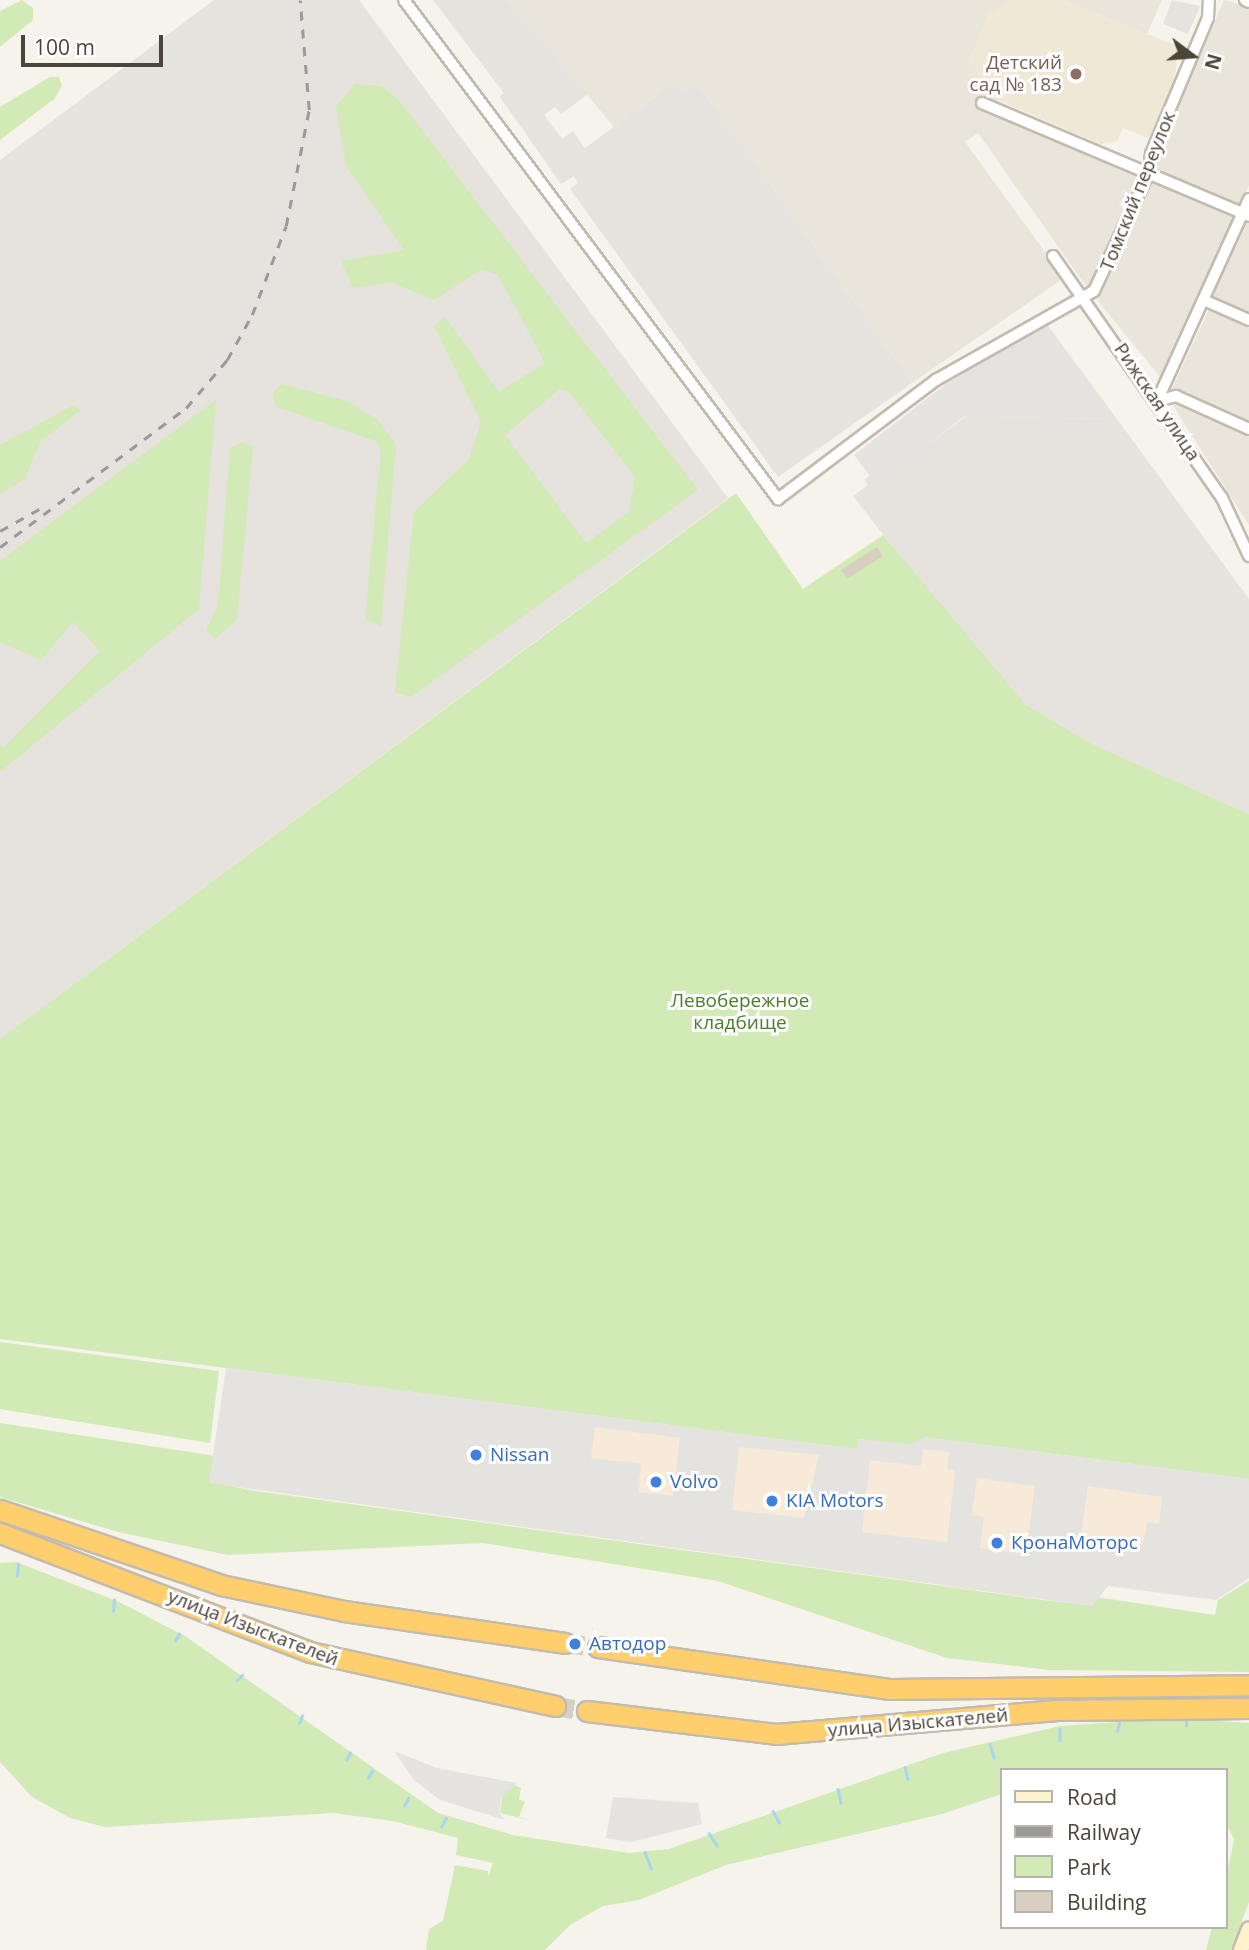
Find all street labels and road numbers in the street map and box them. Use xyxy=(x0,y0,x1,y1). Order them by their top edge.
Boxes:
street label: Томский переулок xyxy=(1096,108,1180,274)
street label: Рижская улица xyxy=(1109,339,1205,465)
street label: улица Изыскателей xyxy=(165,1585,341,1671)
street label: улица Изыскателей xyxy=(827,1704,1009,1742)

